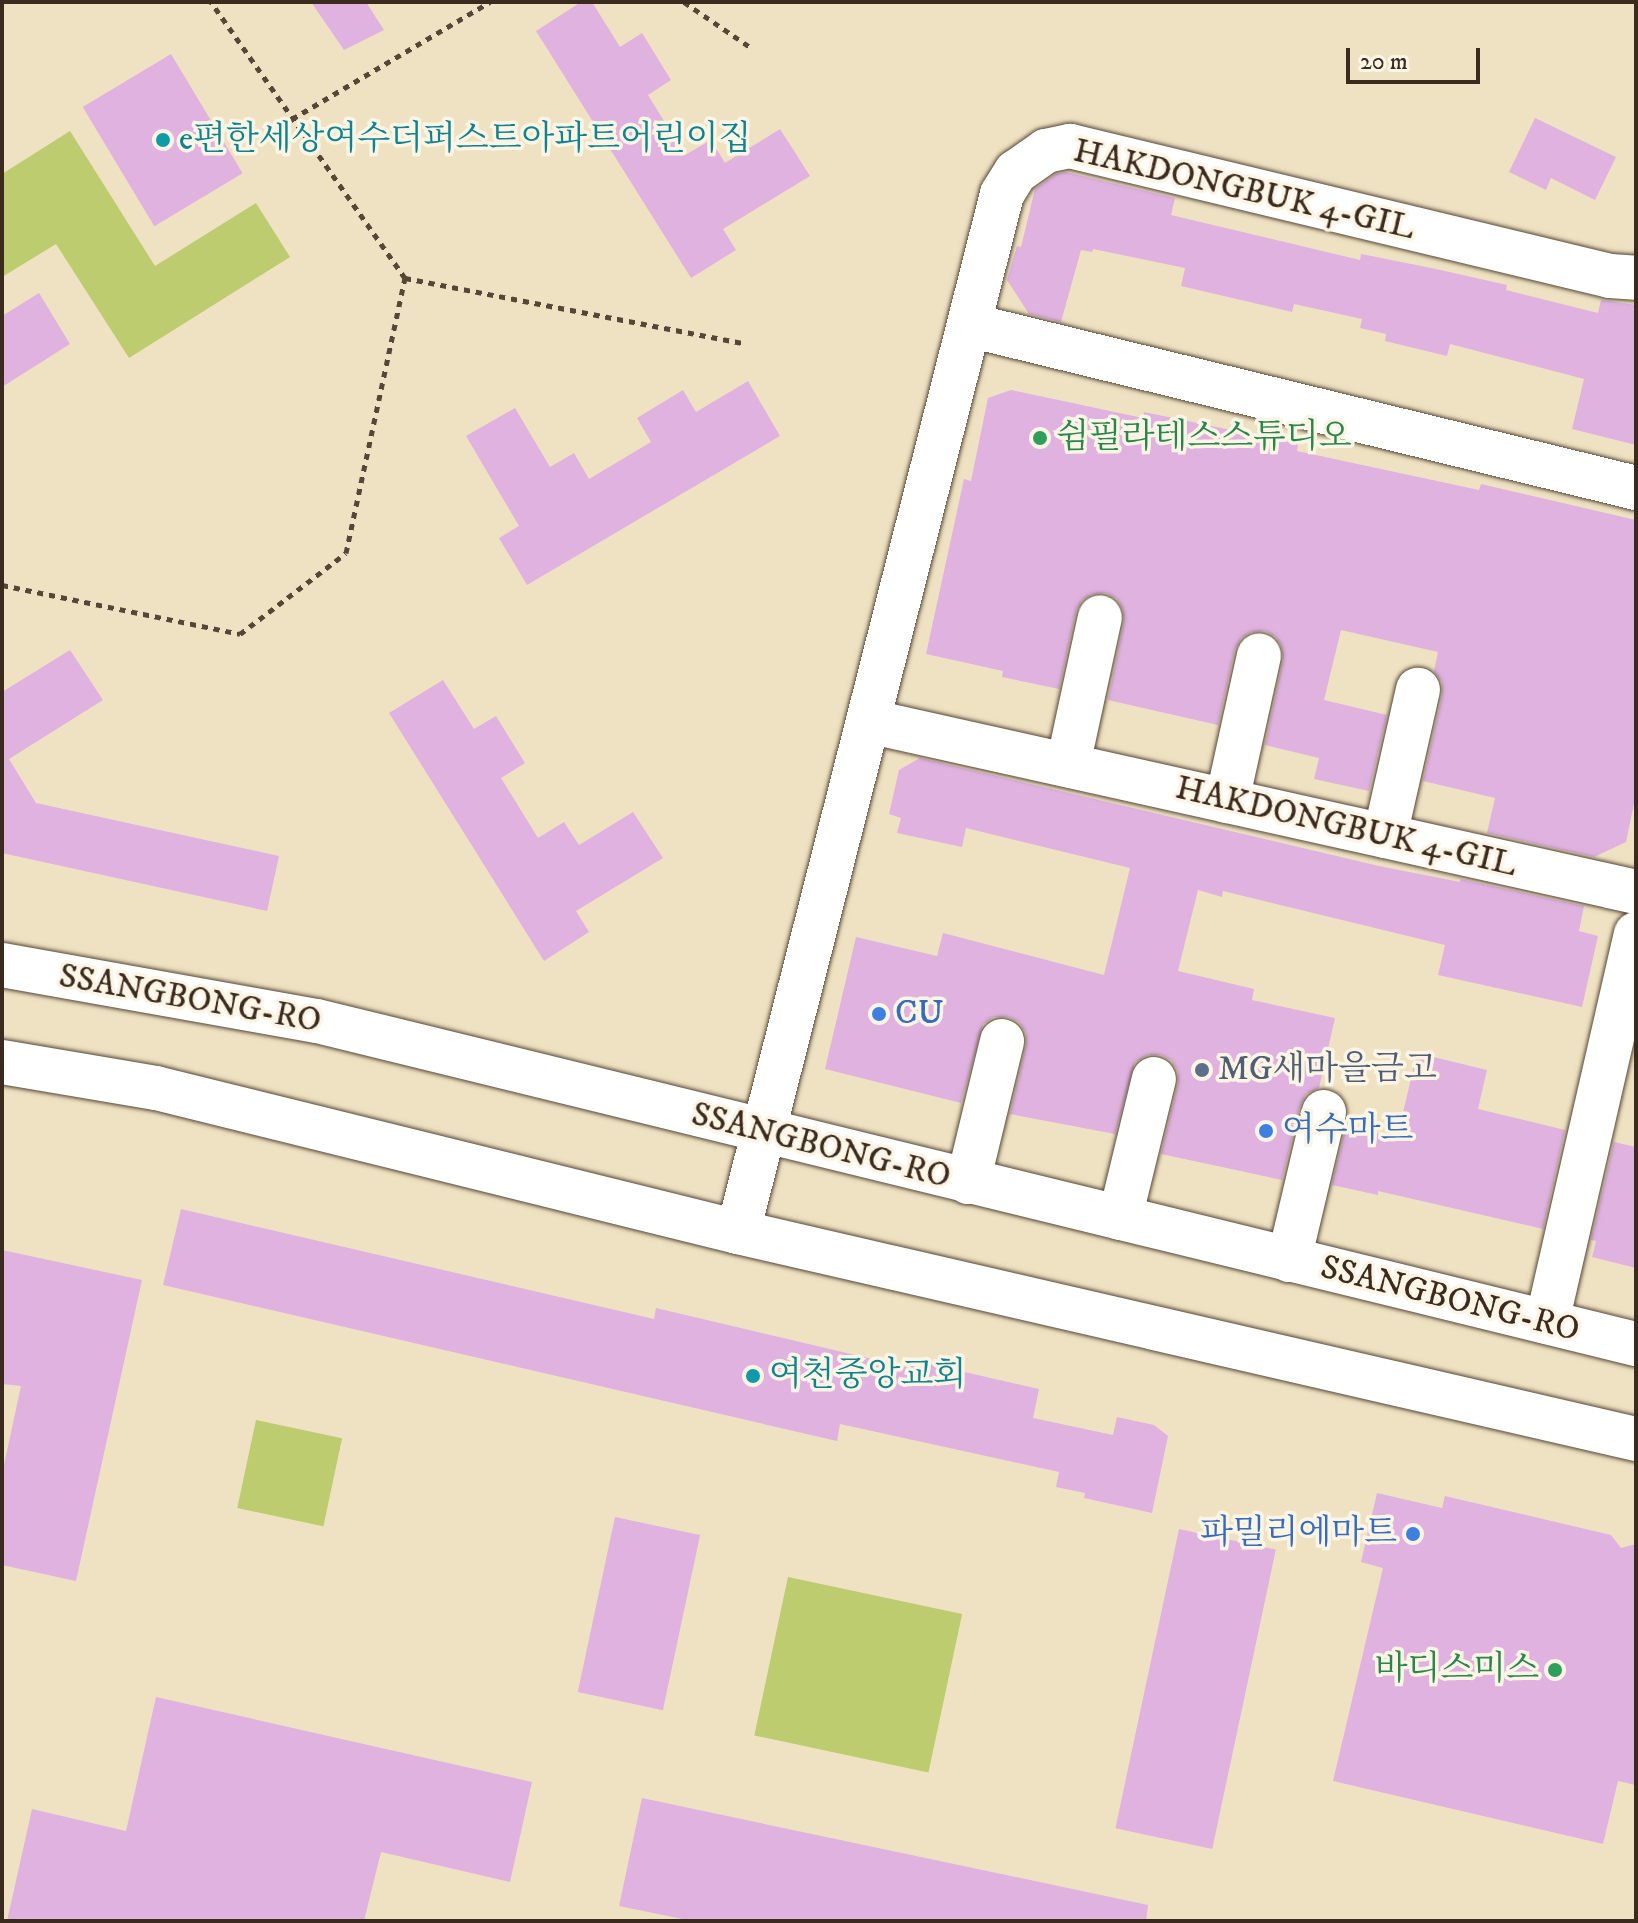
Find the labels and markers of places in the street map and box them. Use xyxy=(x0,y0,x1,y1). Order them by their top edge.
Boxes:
place label: e편한세상여수더퍼스트아파트어린이집 xyxy=(179,120,751,160)
marker: e편한세상여수더퍼스트아파트어린이집 xyxy=(154,131,172,149)
place label: 쉼필라테스스튜디오 xyxy=(1056,418,1352,458)
marker: 쉼필라테스스튜디오 xyxy=(1031,429,1049,447)
place label: CU xyxy=(895,994,944,1034)
marker: CU xyxy=(870,1005,888,1023)
place label: MG새마을금고 xyxy=(1218,1050,1437,1090)
marker: MG새마을금고 xyxy=(1193,1061,1211,1079)
place label: 여수마트 xyxy=(1282,1111,1413,1151)
marker: 여수마트 xyxy=(1257,1122,1275,1140)
place label: 여천중앙교회 xyxy=(769,1356,966,1396)
marker: 여천중앙교회 xyxy=(744,1367,762,1385)
place label: 파밀리에마트 xyxy=(1200,1514,1397,1554)
marker: 파밀리에마트 xyxy=(1404,1525,1422,1543)
place label: 바디스미스 xyxy=(1375,1650,1539,1690)
marker: 바디스미스 xyxy=(1546,1661,1564,1679)

